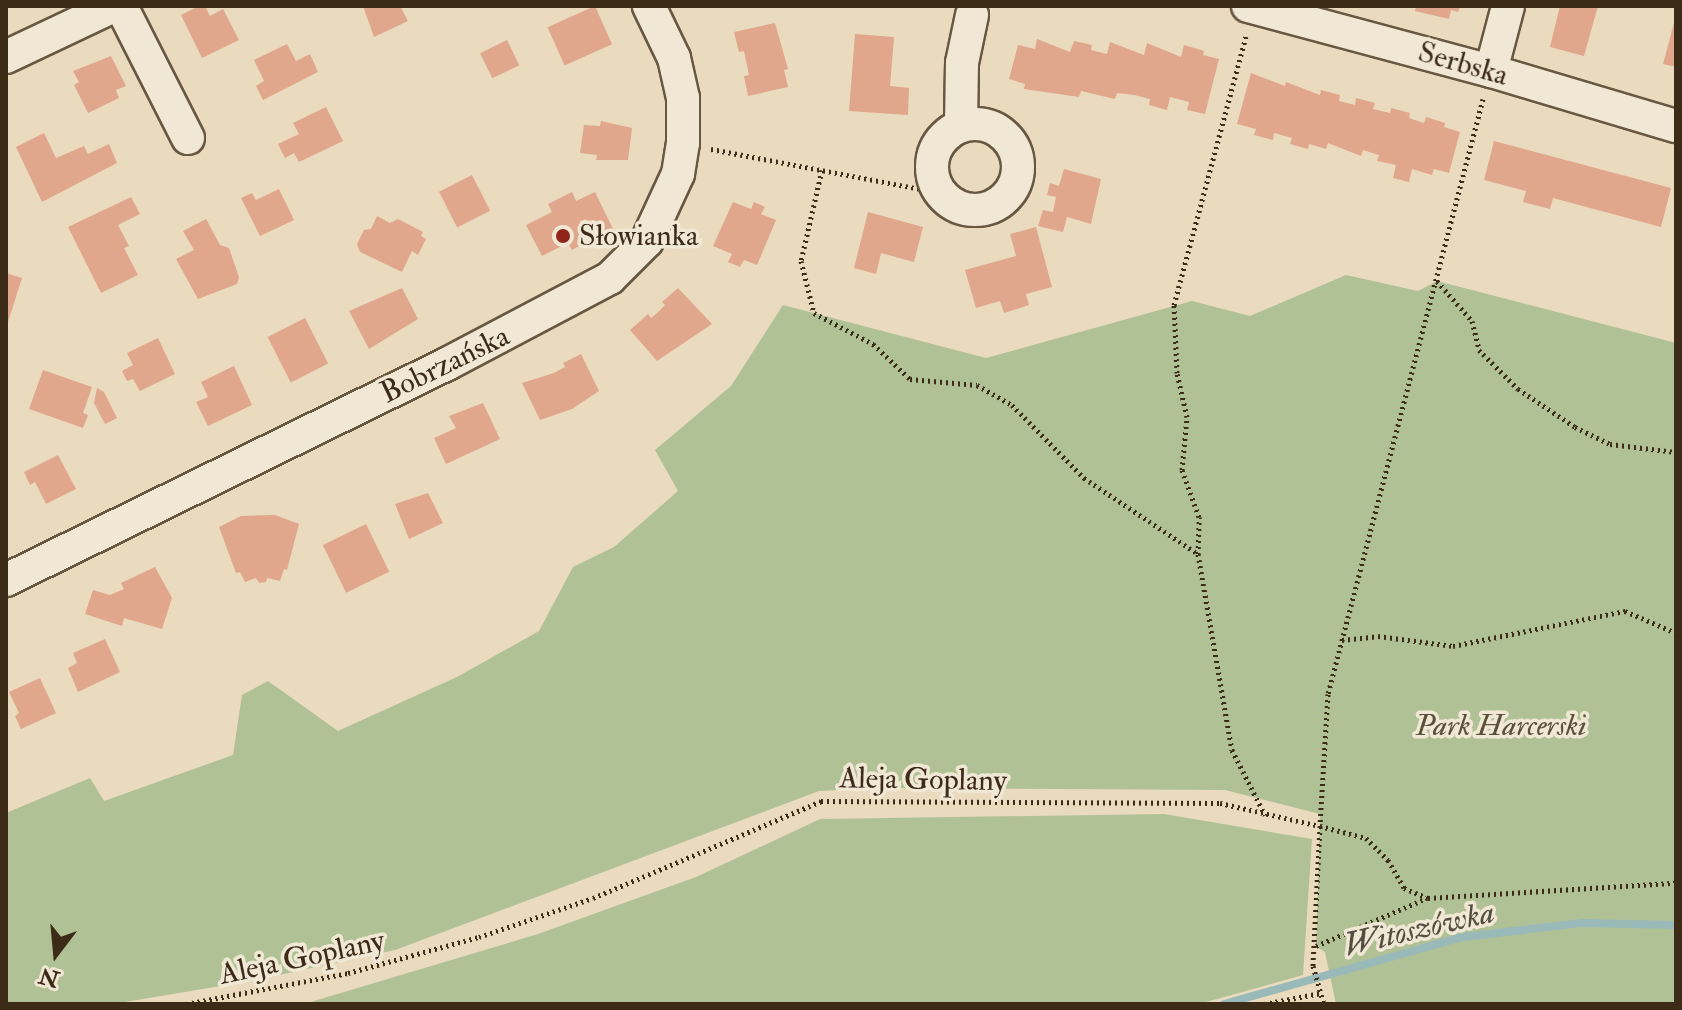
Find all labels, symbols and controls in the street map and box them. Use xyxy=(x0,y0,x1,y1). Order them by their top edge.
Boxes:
street label: Serbska xyxy=(1414,34,1512,94)
place label: Słowianka xyxy=(579,218,698,254)
marker: Słowianka xyxy=(554,227,572,245)
street label: Bobrzańska xyxy=(375,318,515,412)
park label: Park Harcerski xyxy=(1416,708,1586,744)
street label: Aleja Goplany xyxy=(839,761,1007,799)
water label: Witoszówka xyxy=(1340,893,1498,965)
north arrow xyxy=(16,914,96,994)
street label: Aleja Goplany xyxy=(216,923,388,993)
text: N xyxy=(36,961,63,993)

